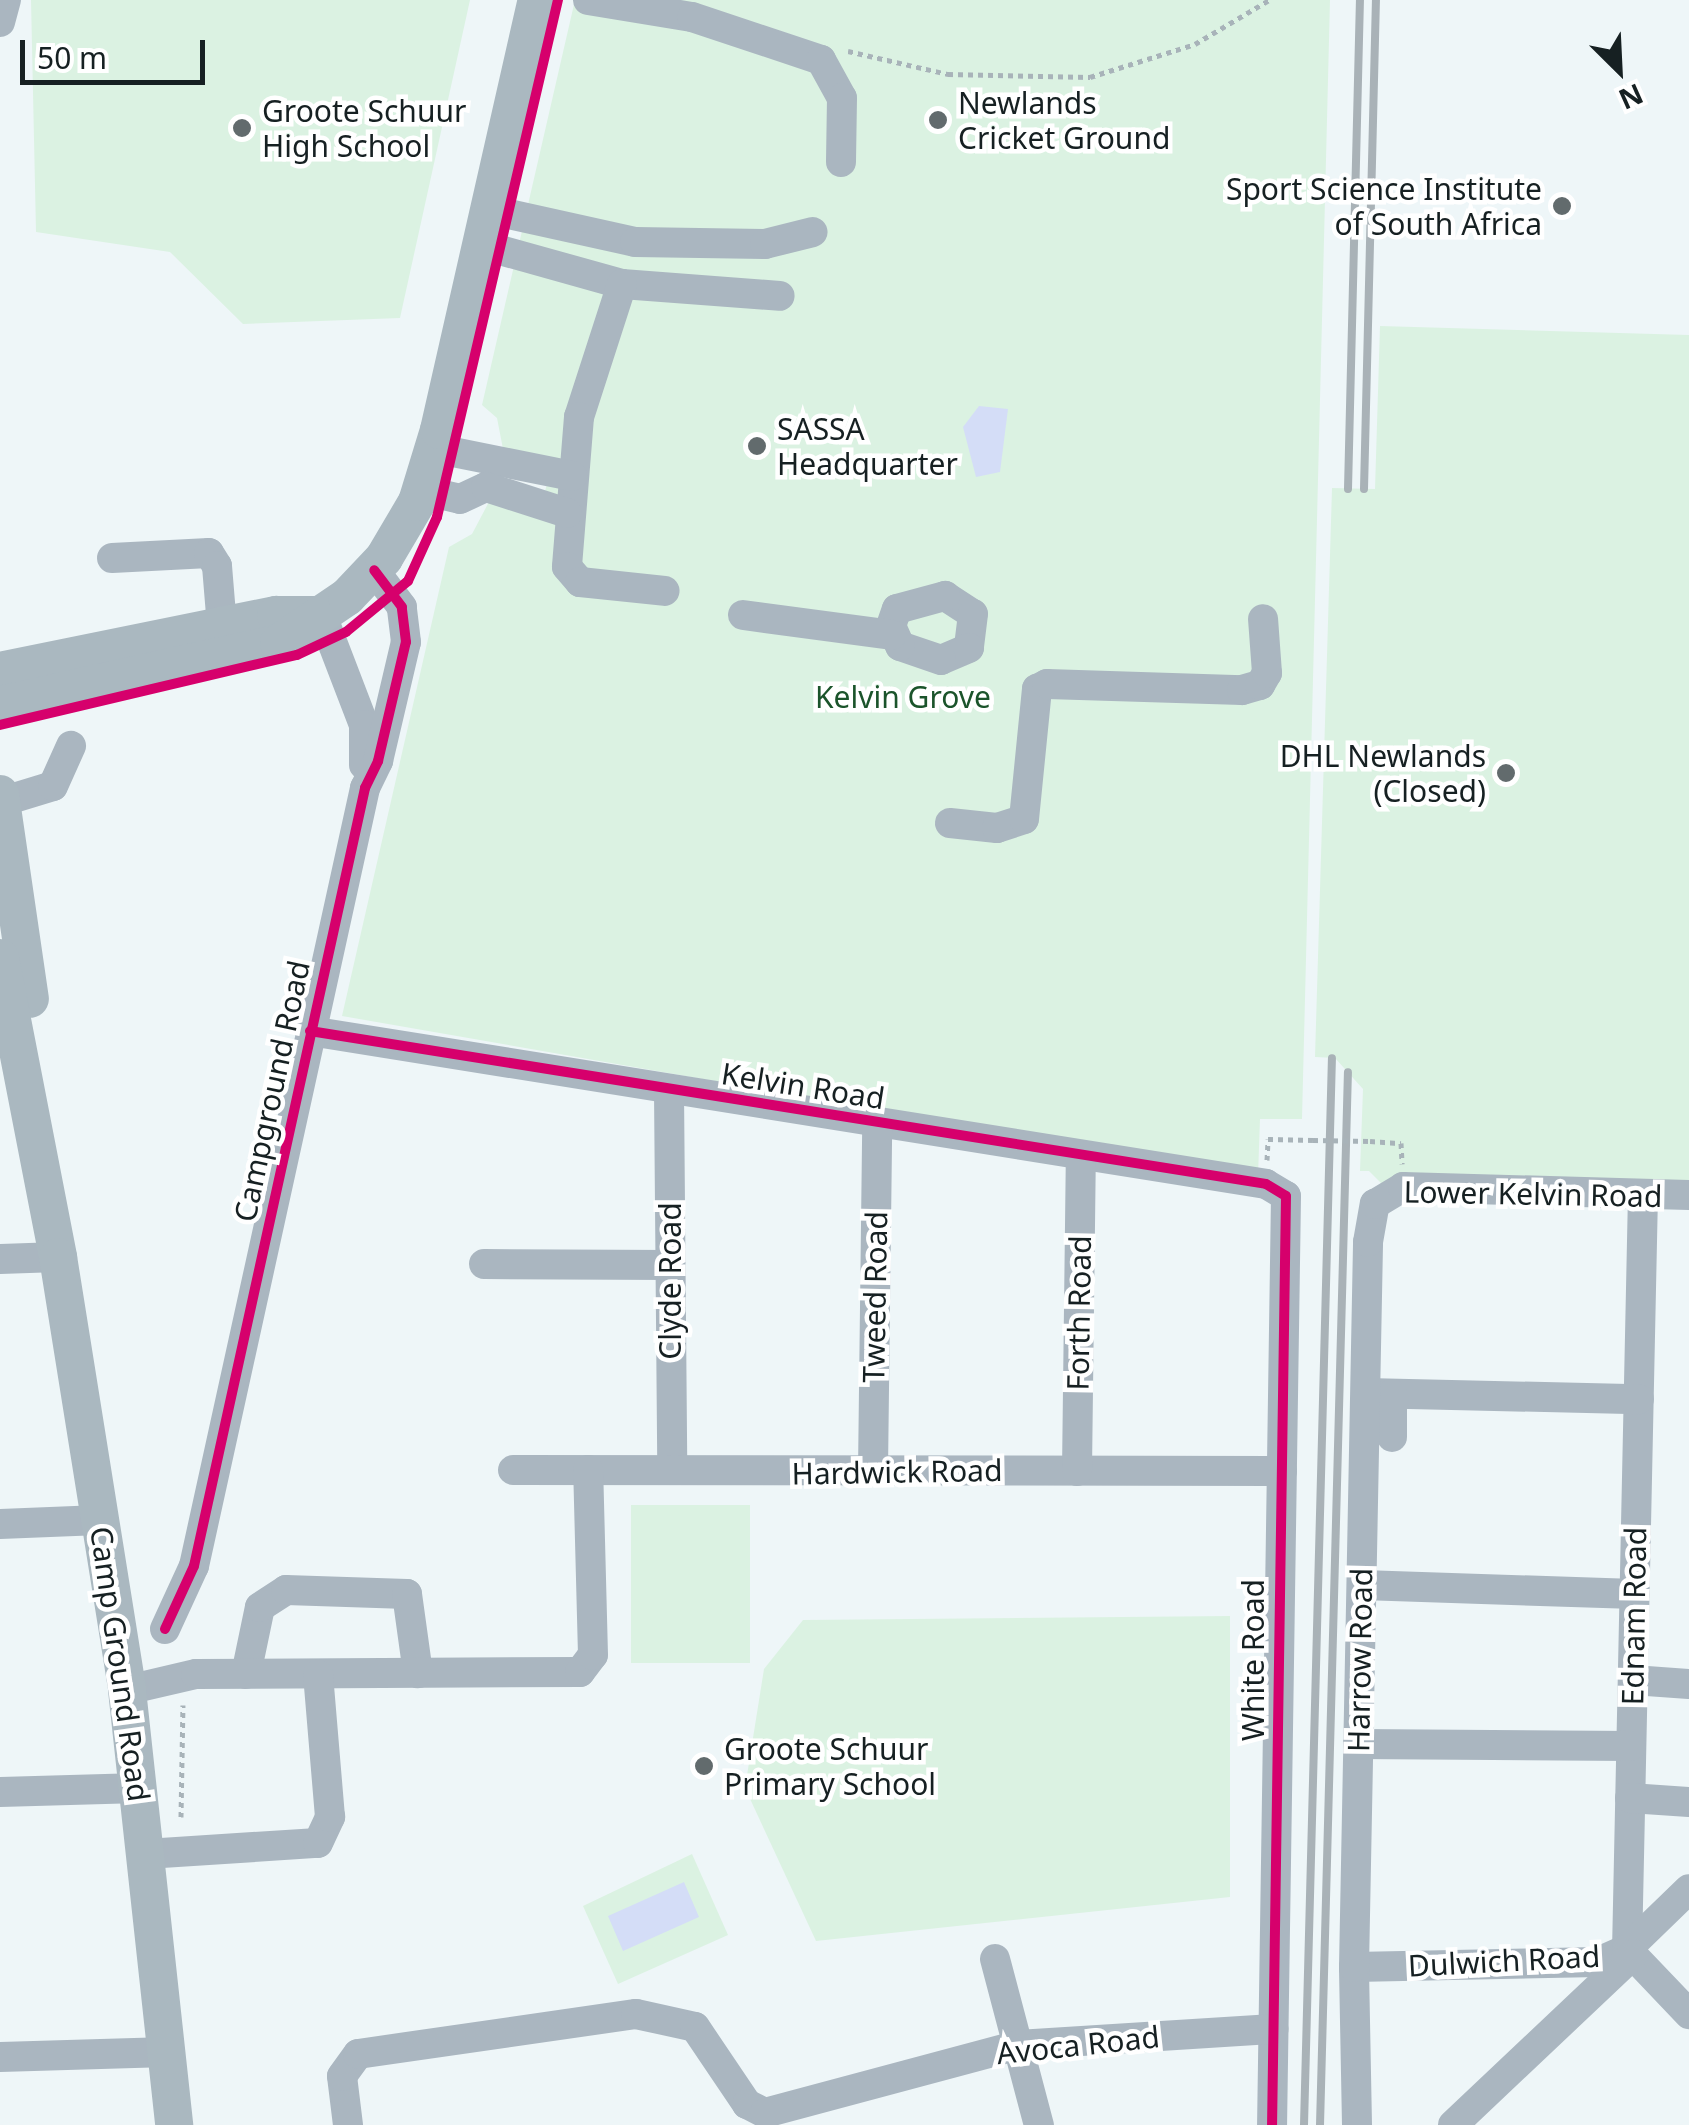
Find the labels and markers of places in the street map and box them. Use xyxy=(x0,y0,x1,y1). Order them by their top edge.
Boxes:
place label: Newlands Cricket Ground xyxy=(958,85,1170,156)
place label: Groote Schuur High School xyxy=(262,93,466,164)
marker: Newlands Cricket Ground xyxy=(927,109,949,131)
marker: Groote Schuur High School xyxy=(231,117,253,139)
place label: Sport Science Institute of South Africa xyxy=(1226,171,1542,242)
marker: Sport Science Institute of South Africa xyxy=(1551,195,1573,217)
place label: SASSA Headquarter xyxy=(777,411,958,482)
marker: SASSA Headquarter xyxy=(746,435,768,457)
place label: DHL Newlands (Closed) xyxy=(1280,738,1486,808)
marker: DHL Newlands (Closed) xyxy=(1495,762,1517,784)
place label: Groote Schuur Primary School xyxy=(724,1731,936,1802)
marker: Groote Schuur Primary School xyxy=(693,1755,715,1777)

